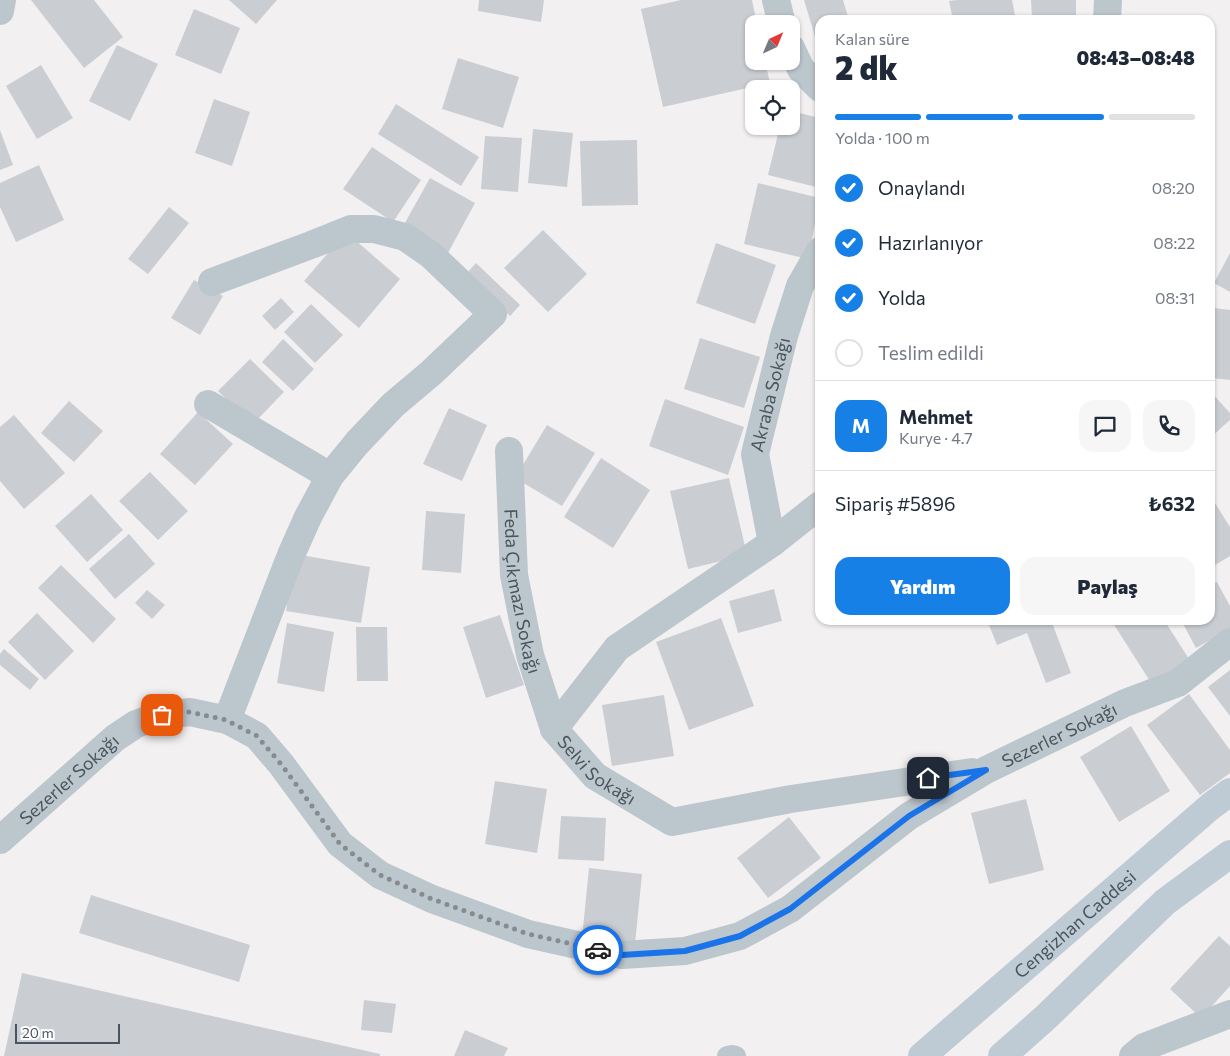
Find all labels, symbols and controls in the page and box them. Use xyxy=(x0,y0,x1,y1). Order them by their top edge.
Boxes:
north arrow xyxy=(745,15,800,70)
map controls xyxy=(745,15,800,135)
text: Kalan süre xyxy=(835,29,910,48)
text: 08:43–08:48 xyxy=(1076,46,1195,69)
text: 2 dk xyxy=(835,47,897,87)
button: locate xyxy=(745,80,800,135)
text: Yolda · 100 m xyxy=(835,128,930,147)
icon: check xyxy=(835,174,863,202)
text: Onaylandı xyxy=(878,176,965,199)
text: 08:20 xyxy=(1152,178,1195,197)
icon: check xyxy=(835,229,863,257)
text: Hazırlanıyor xyxy=(878,231,983,254)
text: 08:22 xyxy=(1153,233,1195,252)
icon: check xyxy=(835,284,863,312)
text: Yolda xyxy=(878,286,926,309)
text: 08:31 xyxy=(1155,288,1195,307)
street label: Akraba Sokağı xyxy=(745,335,794,454)
text: Teslim edildi xyxy=(878,341,984,364)
button: chat xyxy=(1079,400,1131,452)
button: phone xyxy=(1143,400,1195,452)
text: Mehmet xyxy=(899,405,973,428)
text: M xyxy=(852,414,870,437)
text: Kurye · 4.7 xyxy=(899,428,973,447)
text: Sipariş #5896 xyxy=(835,492,955,515)
text: ₺632 xyxy=(1148,492,1195,515)
street label: Feda Çıkmazı Sokağı xyxy=(500,508,546,676)
button: Yardım xyxy=(835,557,1010,615)
button: Paylaş xyxy=(1020,557,1195,615)
pin xyxy=(141,694,183,736)
street label: Sezerler Sokağı xyxy=(998,698,1120,772)
icon: bag xyxy=(148,701,176,729)
street label: Sezerler Sokağı xyxy=(15,729,123,829)
street label: Selvi Sokağı xyxy=(553,730,640,809)
pin xyxy=(907,757,949,799)
icon: home xyxy=(914,764,942,792)
street label: Cengizhan Caddesi xyxy=(1009,865,1140,983)
courier xyxy=(573,925,623,975)
icon: car xyxy=(584,936,612,964)
scale bar xyxy=(15,1021,120,1044)
text: 20 m xyxy=(22,1024,54,1041)

